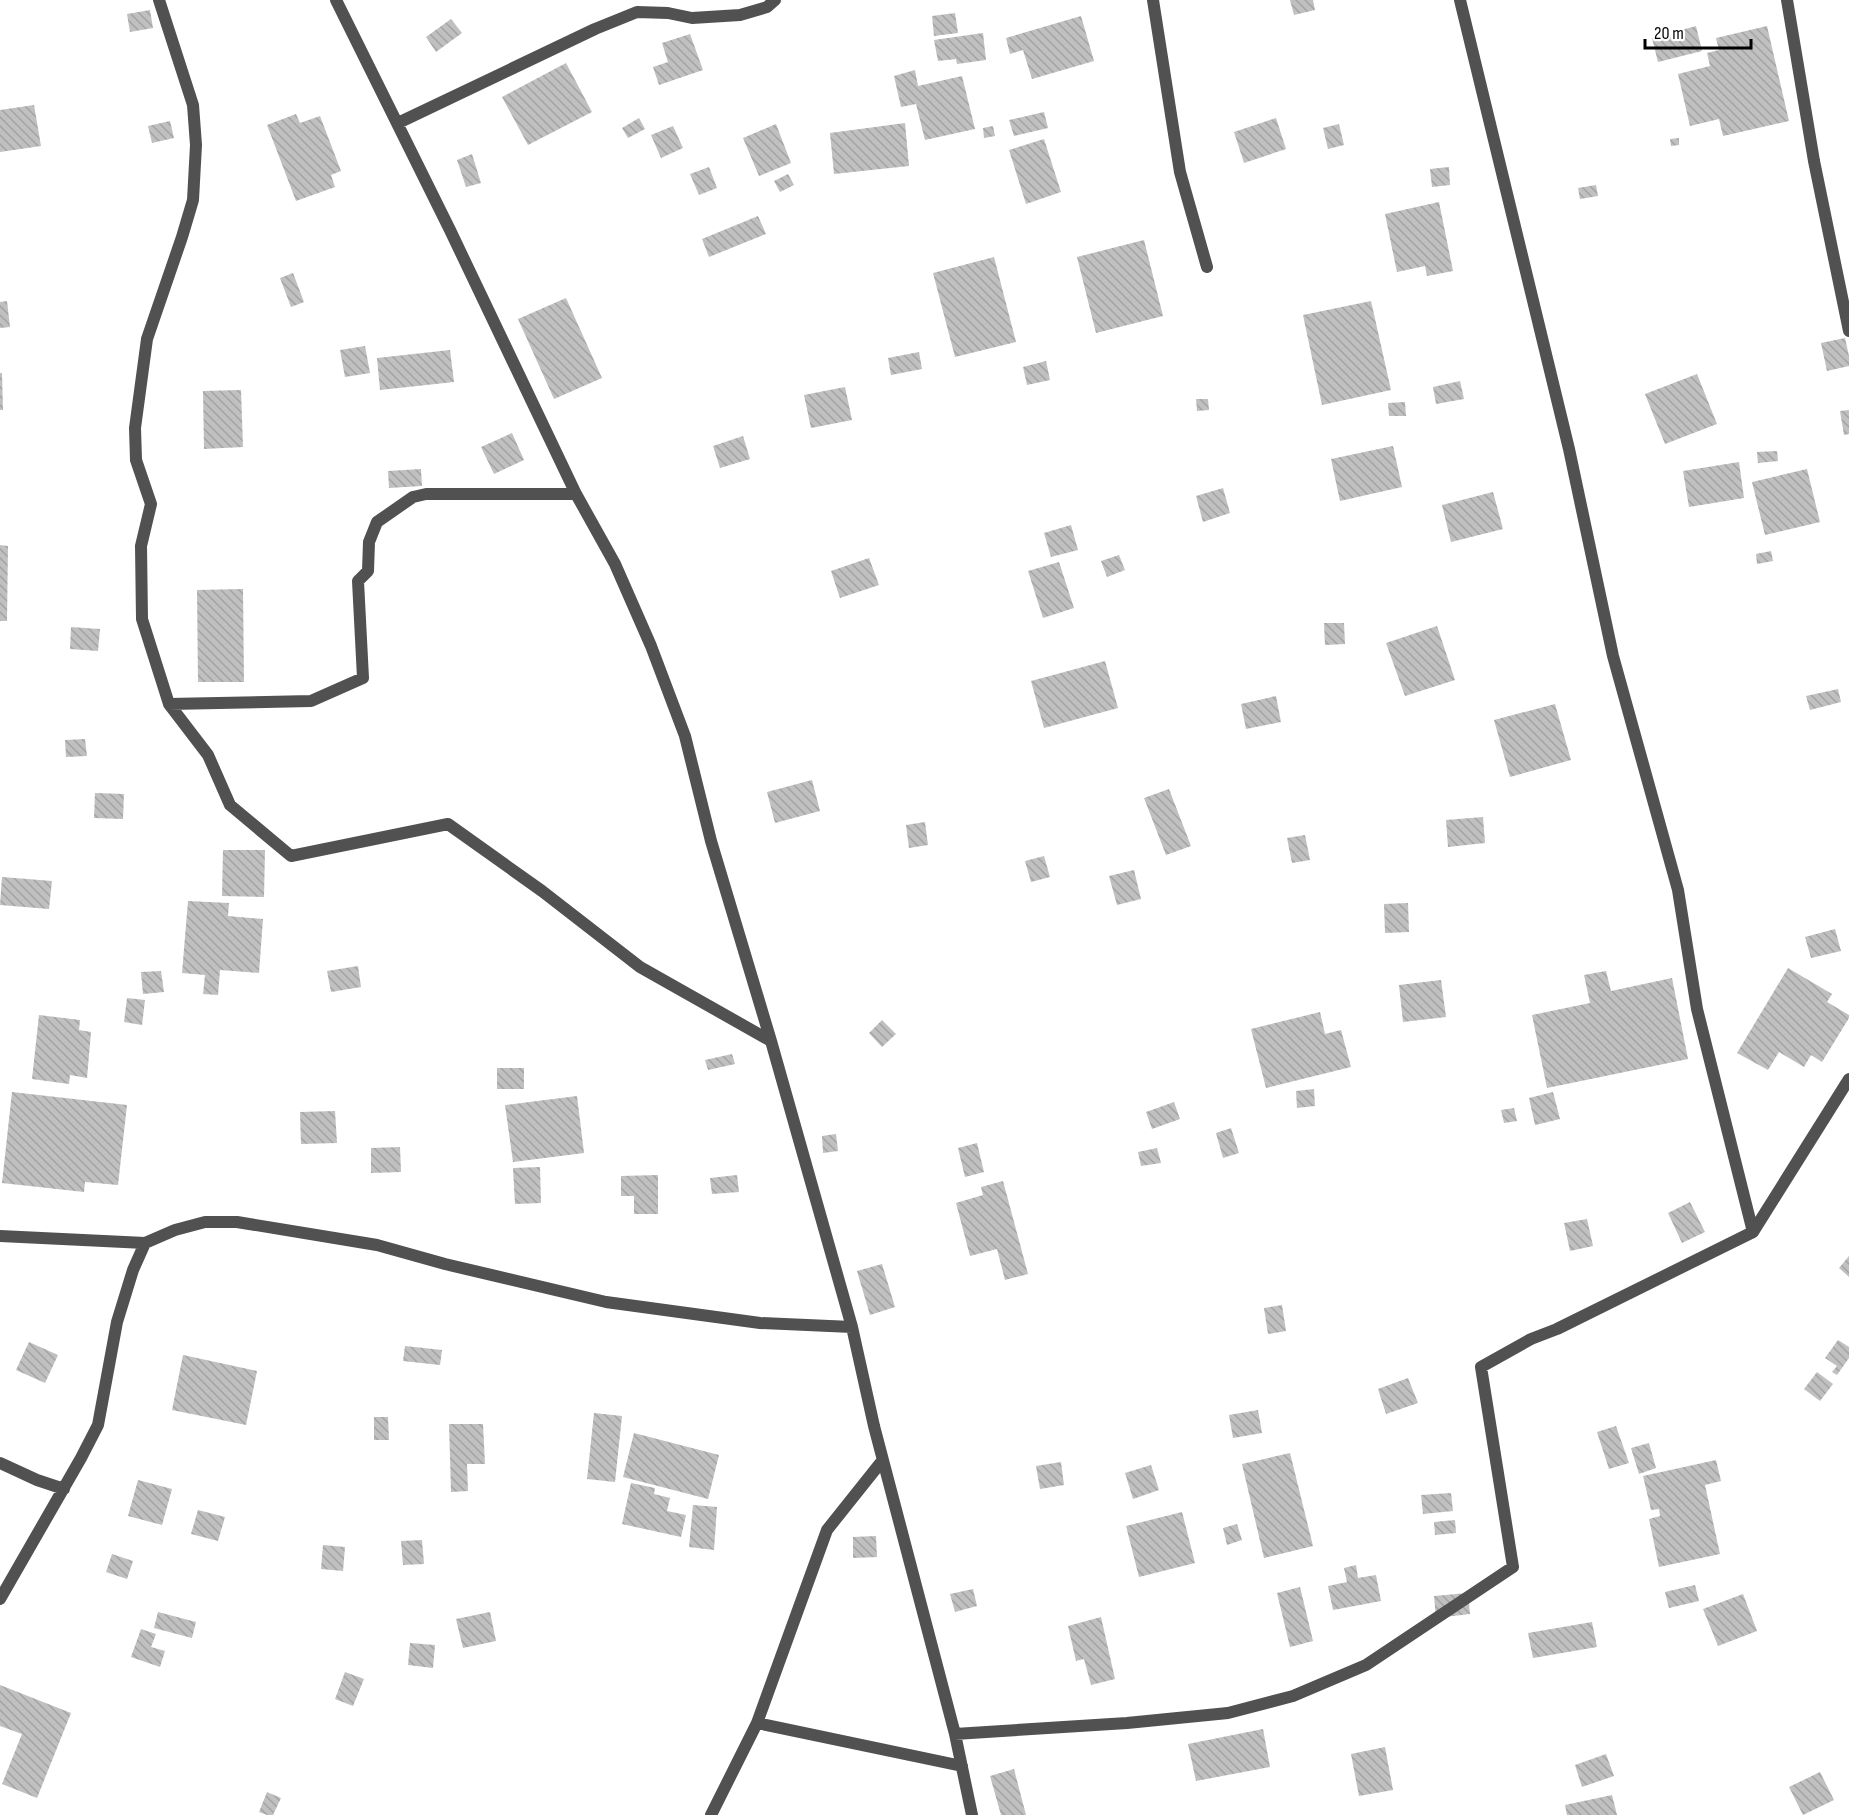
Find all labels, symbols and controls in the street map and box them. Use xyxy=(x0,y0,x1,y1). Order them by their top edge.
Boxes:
scale bar xyxy=(1645,12,1752,50)
text: 20 m xyxy=(1654,23,1684,44)

